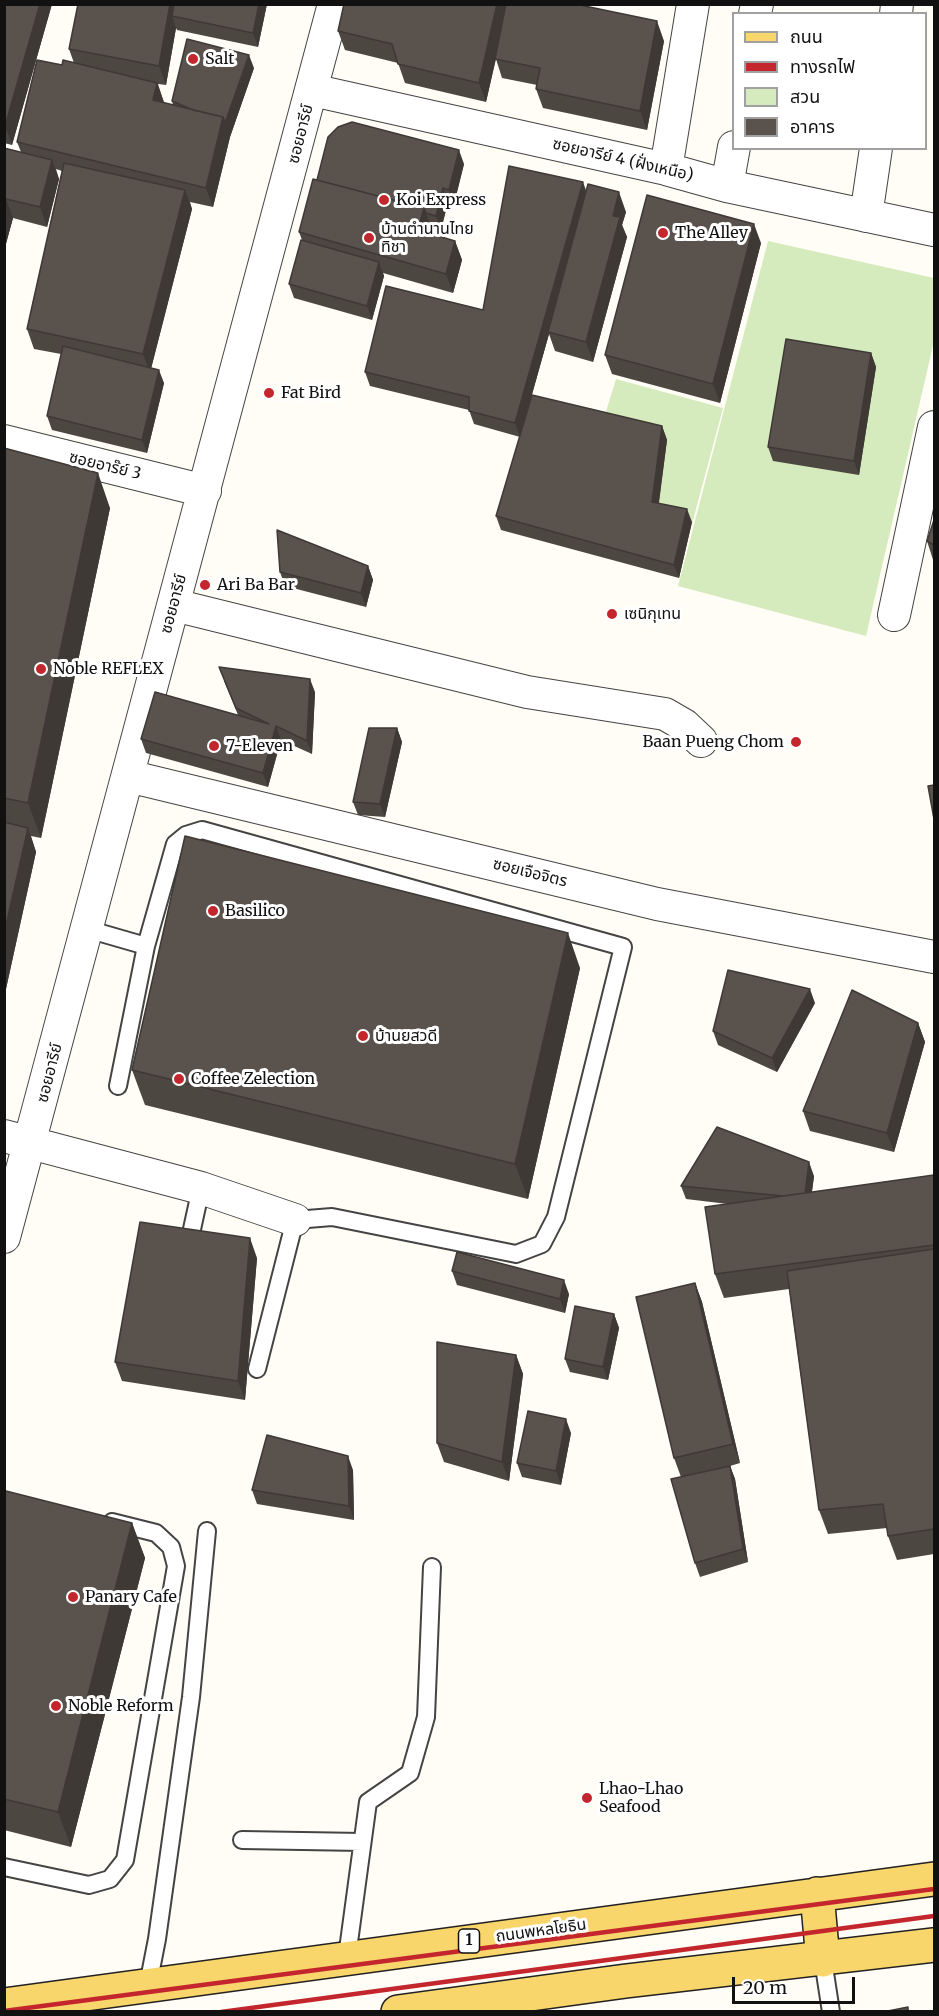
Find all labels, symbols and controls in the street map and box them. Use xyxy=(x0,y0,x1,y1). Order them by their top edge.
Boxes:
legend xyxy=(732,12,927,150)
text: ถนน xyxy=(790,25,823,48)
place label: Salt xyxy=(205,49,234,69)
marker: Salt xyxy=(186,52,200,66)
text: ทางรถไฟ xyxy=(790,55,855,78)
text: สวน xyxy=(790,85,820,108)
street label: ซอยอารีย์ xyxy=(284,102,318,166)
text: อาคาร xyxy=(790,115,835,138)
street label: ซอยอารีย์ 4 (ฝั่งเหนือ) xyxy=(551,134,695,186)
place label: Koi Express xyxy=(396,190,486,210)
marker: Koi Express xyxy=(377,193,391,207)
place label: บ้านตำนานไทย ทิชา xyxy=(381,219,474,257)
place label: The Alley xyxy=(675,223,748,243)
marker: The Alley xyxy=(656,226,670,240)
marker: บ้านตำนานไทย ทิชา xyxy=(362,231,376,245)
place label: Fat Bird xyxy=(281,383,341,403)
marker: Fat Bird xyxy=(262,386,276,400)
street label: ซอยอาร๊ย์ 3 xyxy=(67,448,143,484)
street label: ซอยอารีย์ xyxy=(157,572,191,636)
place label: Ari Ba Bar xyxy=(217,575,295,595)
marker: Ari Ba Bar xyxy=(198,578,212,592)
place label: เซนิกุเทน xyxy=(624,604,681,624)
marker: เซนิกุเทน xyxy=(605,607,619,621)
place label: Noble REFLEX xyxy=(53,659,164,679)
marker: Noble REFLEX xyxy=(34,662,48,676)
place label: Baan Pueng Chom xyxy=(642,732,784,752)
marker: Baan Pueng Chom xyxy=(789,735,803,749)
place label: 7-Eleven xyxy=(226,736,293,756)
marker: 7-Eleven xyxy=(207,739,221,753)
street label: ซอยเจือจิตร xyxy=(491,854,569,892)
place label: Basilico xyxy=(225,901,285,921)
marker: Basilico xyxy=(206,904,220,918)
place label: บ้านยสวดี xyxy=(375,1026,437,1046)
marker: บ้านยสวดี xyxy=(356,1029,370,1043)
street label: ซอยอารีย์ xyxy=(33,1041,67,1105)
place label: Coffee Zelection xyxy=(191,1069,315,1089)
marker: Coffee Zelection xyxy=(172,1072,186,1086)
place label: Panary Cafe xyxy=(85,1587,177,1607)
marker: Panary Cafe xyxy=(66,1590,80,1604)
place label: Noble Reform xyxy=(68,1696,174,1716)
marker: Noble Reform xyxy=(49,1699,63,1713)
place label: Lhao-Lhao Seafood xyxy=(599,1779,683,1817)
marker: Lhao-Lhao Seafood xyxy=(580,1791,594,1805)
street label: ถนนพหลโยธิน xyxy=(494,1915,588,1947)
road number: 1 xyxy=(458,1929,480,1953)
scale bar xyxy=(735,1965,858,2003)
text: 20 m xyxy=(743,1976,787,1999)

